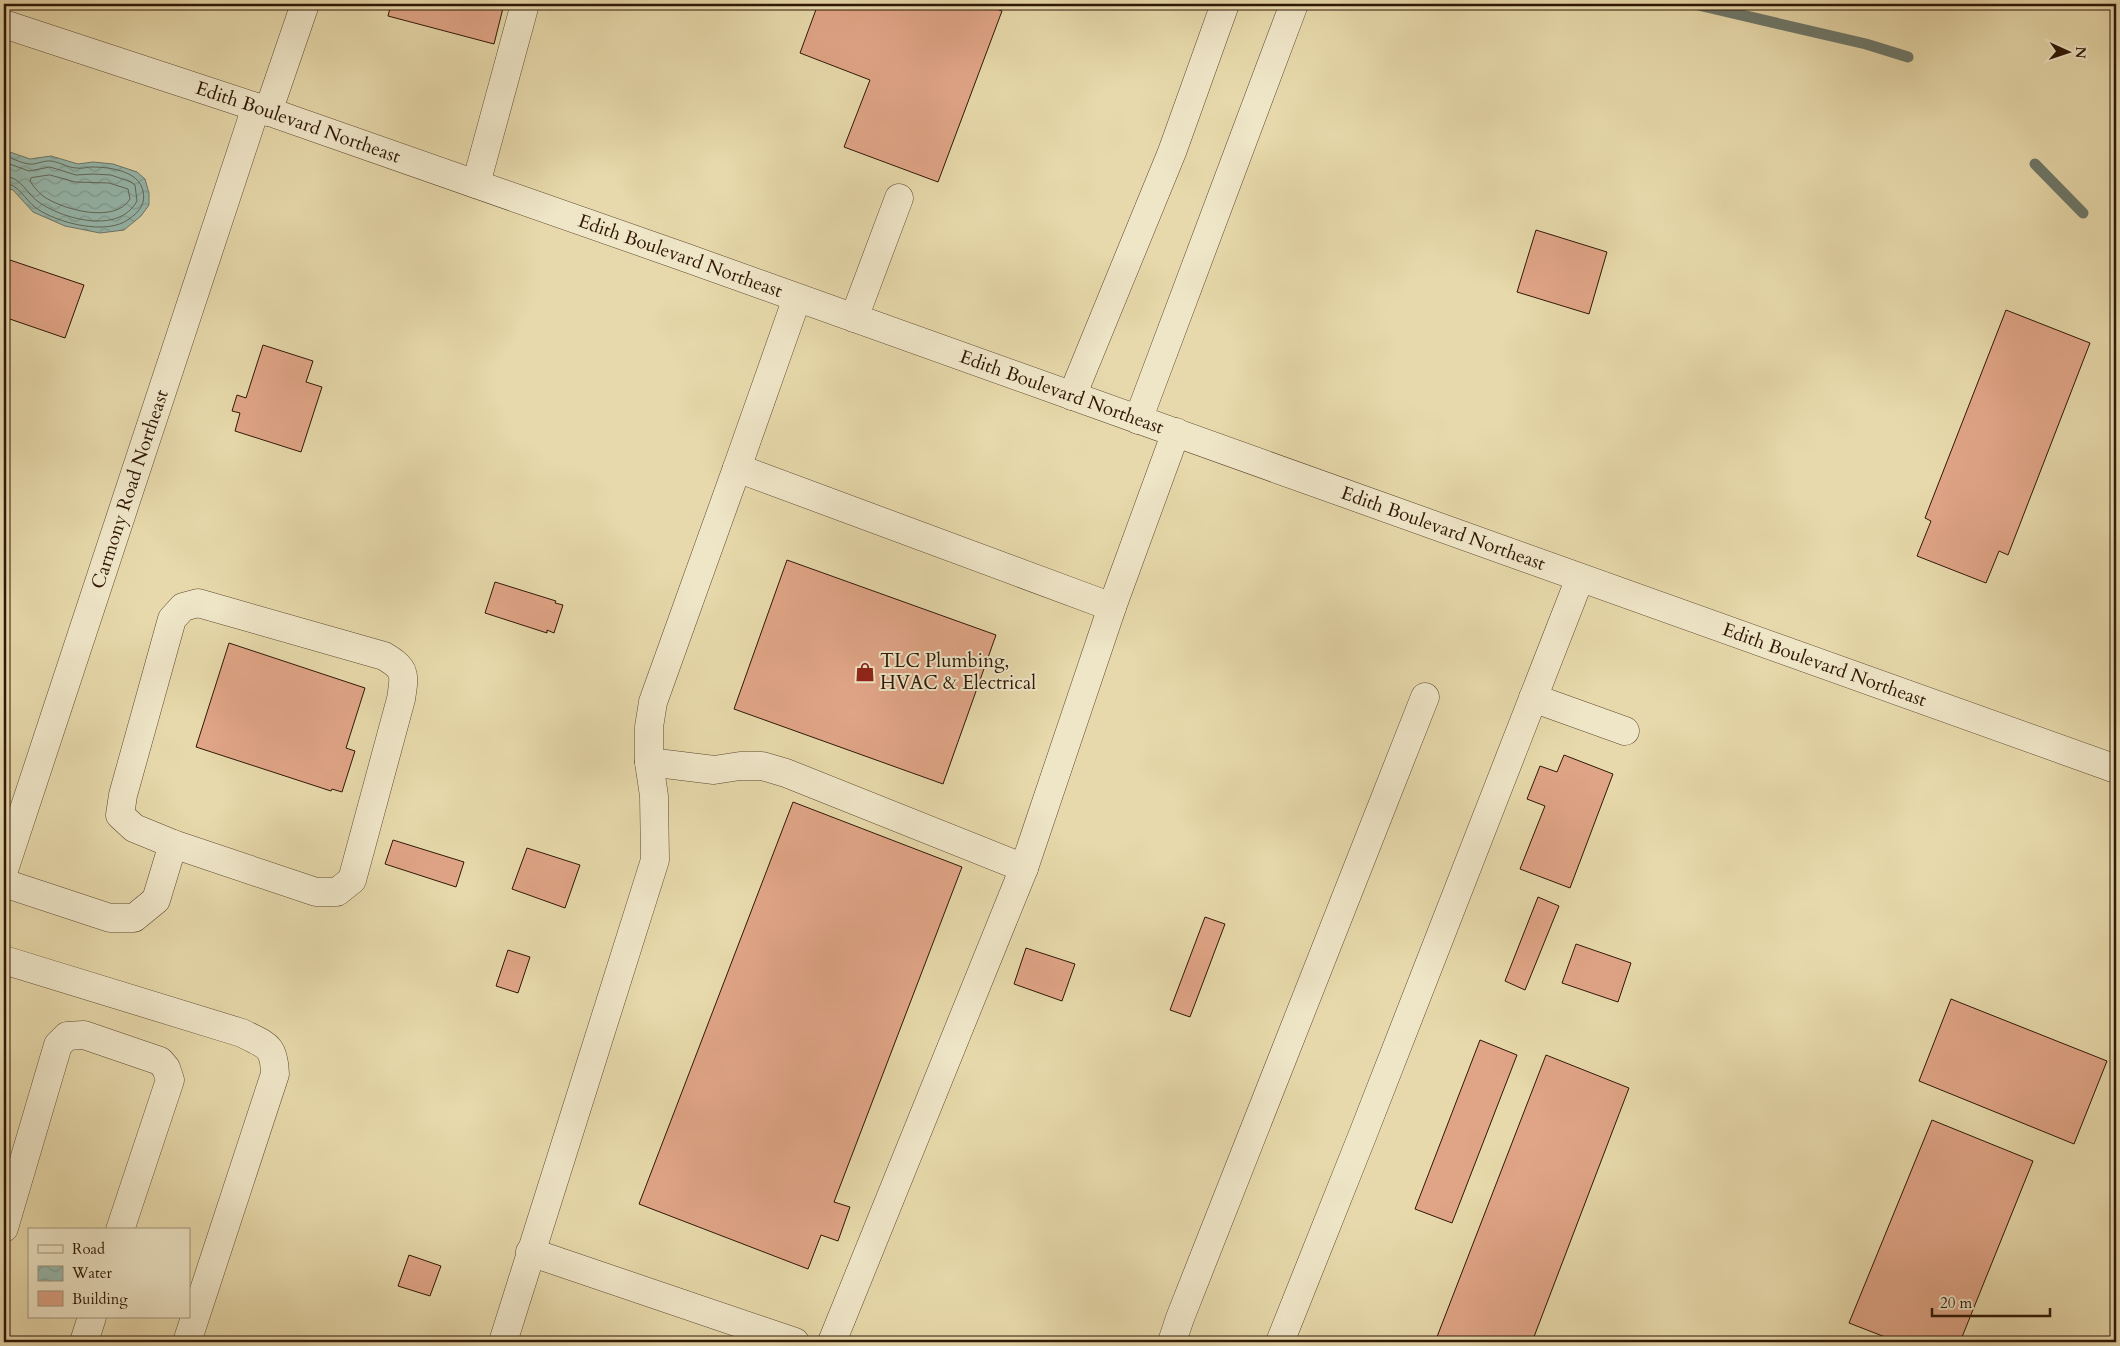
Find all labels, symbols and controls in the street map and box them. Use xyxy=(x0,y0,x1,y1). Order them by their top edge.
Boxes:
north arrow xyxy=(2042,28,2092,78)
text: N xyxy=(2071,46,2090,59)
street label: Edith Boulevard Northeast xyxy=(192,75,404,170)
street label: Edith Boulevard Northeast xyxy=(575,208,786,304)
street label: Edith Boulevard Northeast xyxy=(956,344,1167,440)
street label: Carmony Road Northeast xyxy=(85,386,175,592)
street label: Edith Boulevard Northeast xyxy=(1337,480,1549,577)
street label: Edith Boulevard Northeast xyxy=(1719,616,1930,713)
place label: TLC Plumbing, HVAC & Electrical xyxy=(880,648,1036,696)
shop icon: TLC Plumbing, HVAC & Electrical xyxy=(854,661,876,683)
legend xyxy=(28,1228,190,1318)
text: Road xyxy=(72,1239,105,1259)
text: Water xyxy=(71,1263,113,1283)
scale bar xyxy=(1932,1286,2050,1318)
text: Building xyxy=(72,1289,128,1309)
text: 20 m xyxy=(1940,1293,1972,1313)

